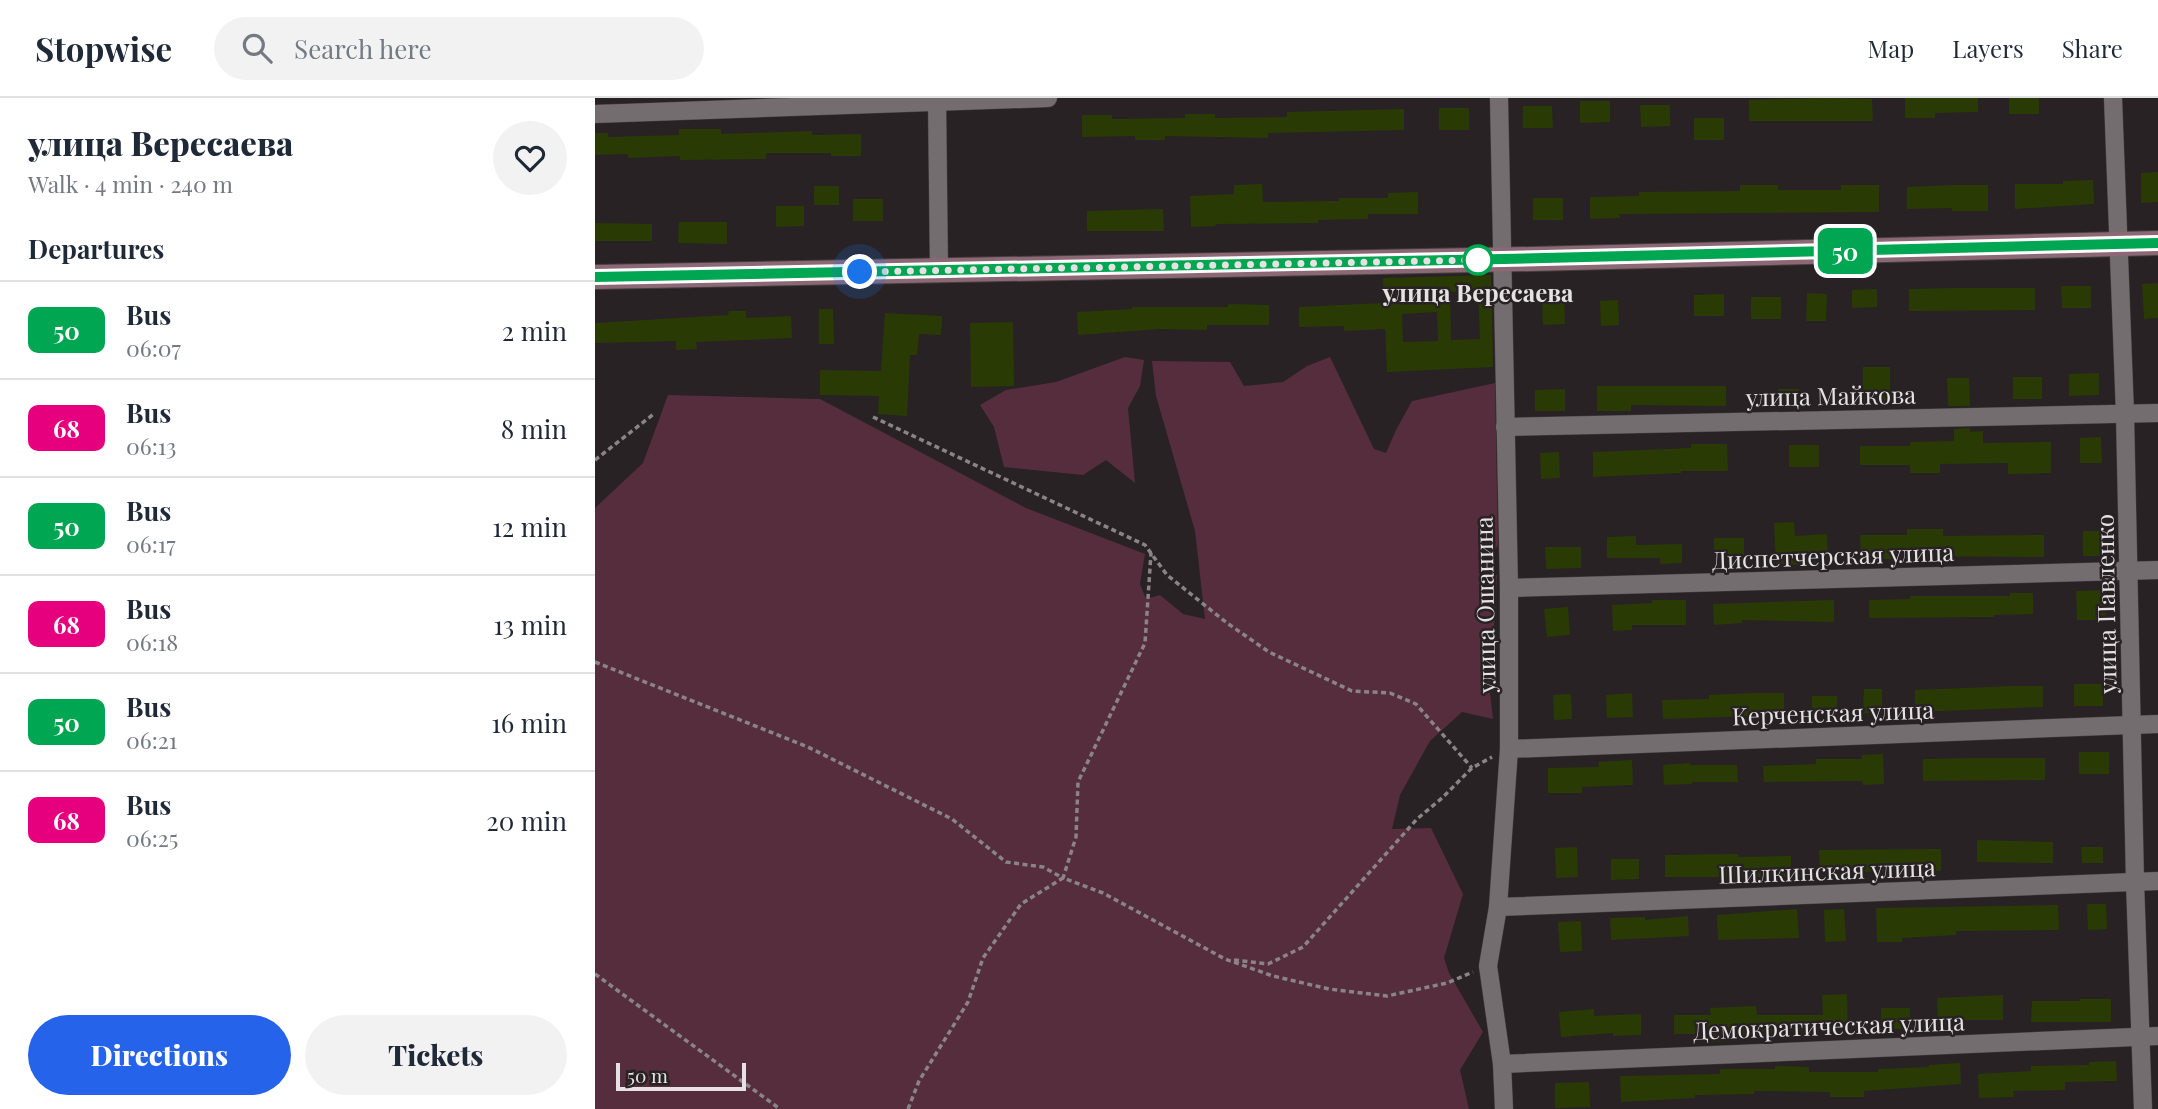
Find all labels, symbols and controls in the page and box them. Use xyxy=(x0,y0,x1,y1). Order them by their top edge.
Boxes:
search box xyxy=(214,17,704,80)
text: Stopwise xyxy=(35,26,172,70)
icon: search xyxy=(238,29,276,67)
text: Search here xyxy=(294,31,432,66)
text: Map xyxy=(1868,32,1914,64)
text: Layers xyxy=(1952,32,2024,64)
text: Share xyxy=(2062,32,2123,64)
text: улица Вересаева xyxy=(28,120,293,164)
button: heart xyxy=(493,121,567,195)
text: Walk · 4 min · 240 m xyxy=(28,168,233,199)
line badge: 50 xyxy=(1813,228,1877,274)
text: Departures xyxy=(28,231,164,266)
text: 50 xyxy=(1832,235,1858,267)
marker: улица Вересаева xyxy=(1463,245,1493,275)
your location xyxy=(842,254,877,289)
place label: улица Вересаева xyxy=(1382,276,1574,308)
text: Bus xyxy=(126,297,171,332)
text: 2 min xyxy=(502,313,567,348)
text: 50 xyxy=(53,314,80,346)
text: 06:07 xyxy=(126,332,181,363)
street label: улица Майкова xyxy=(1745,378,1916,412)
text: Bus xyxy=(126,395,171,430)
text: 8 min xyxy=(501,411,567,446)
text: 68 xyxy=(53,412,80,444)
text: 06:13 xyxy=(126,430,176,461)
text: Bus xyxy=(126,493,171,528)
text: 12 min xyxy=(492,509,567,544)
text: 50 xyxy=(53,510,80,542)
street label: улица Павленко xyxy=(2087,514,2123,695)
street label: улица Ошанина xyxy=(1466,516,1502,695)
text: 06:17 xyxy=(126,528,176,559)
street label: Диспетчерская улица xyxy=(1711,535,1955,575)
text: Bus xyxy=(126,591,171,626)
text: 13 min xyxy=(493,607,567,642)
text: 68 xyxy=(53,608,80,640)
text: 06:18 xyxy=(126,626,178,657)
text: Bus xyxy=(126,689,171,724)
street label: Керченская улица xyxy=(1731,692,1935,732)
text: 16 min xyxy=(491,705,567,740)
text: 50 xyxy=(53,706,80,738)
text: 06:21 xyxy=(126,724,177,755)
text: Bus xyxy=(126,787,171,822)
text: 20 min xyxy=(486,803,567,838)
text: 68 xyxy=(53,804,80,836)
text: 06:25 xyxy=(126,822,178,853)
street label: Шилкинская улица xyxy=(1718,850,1936,890)
street label: Демократическая улица xyxy=(1693,1004,1965,1046)
button: Directions xyxy=(28,1015,291,1095)
button: Tickets xyxy=(305,1015,567,1095)
scale bar xyxy=(616,1060,745,1092)
text: 50 m xyxy=(627,1062,668,1088)

